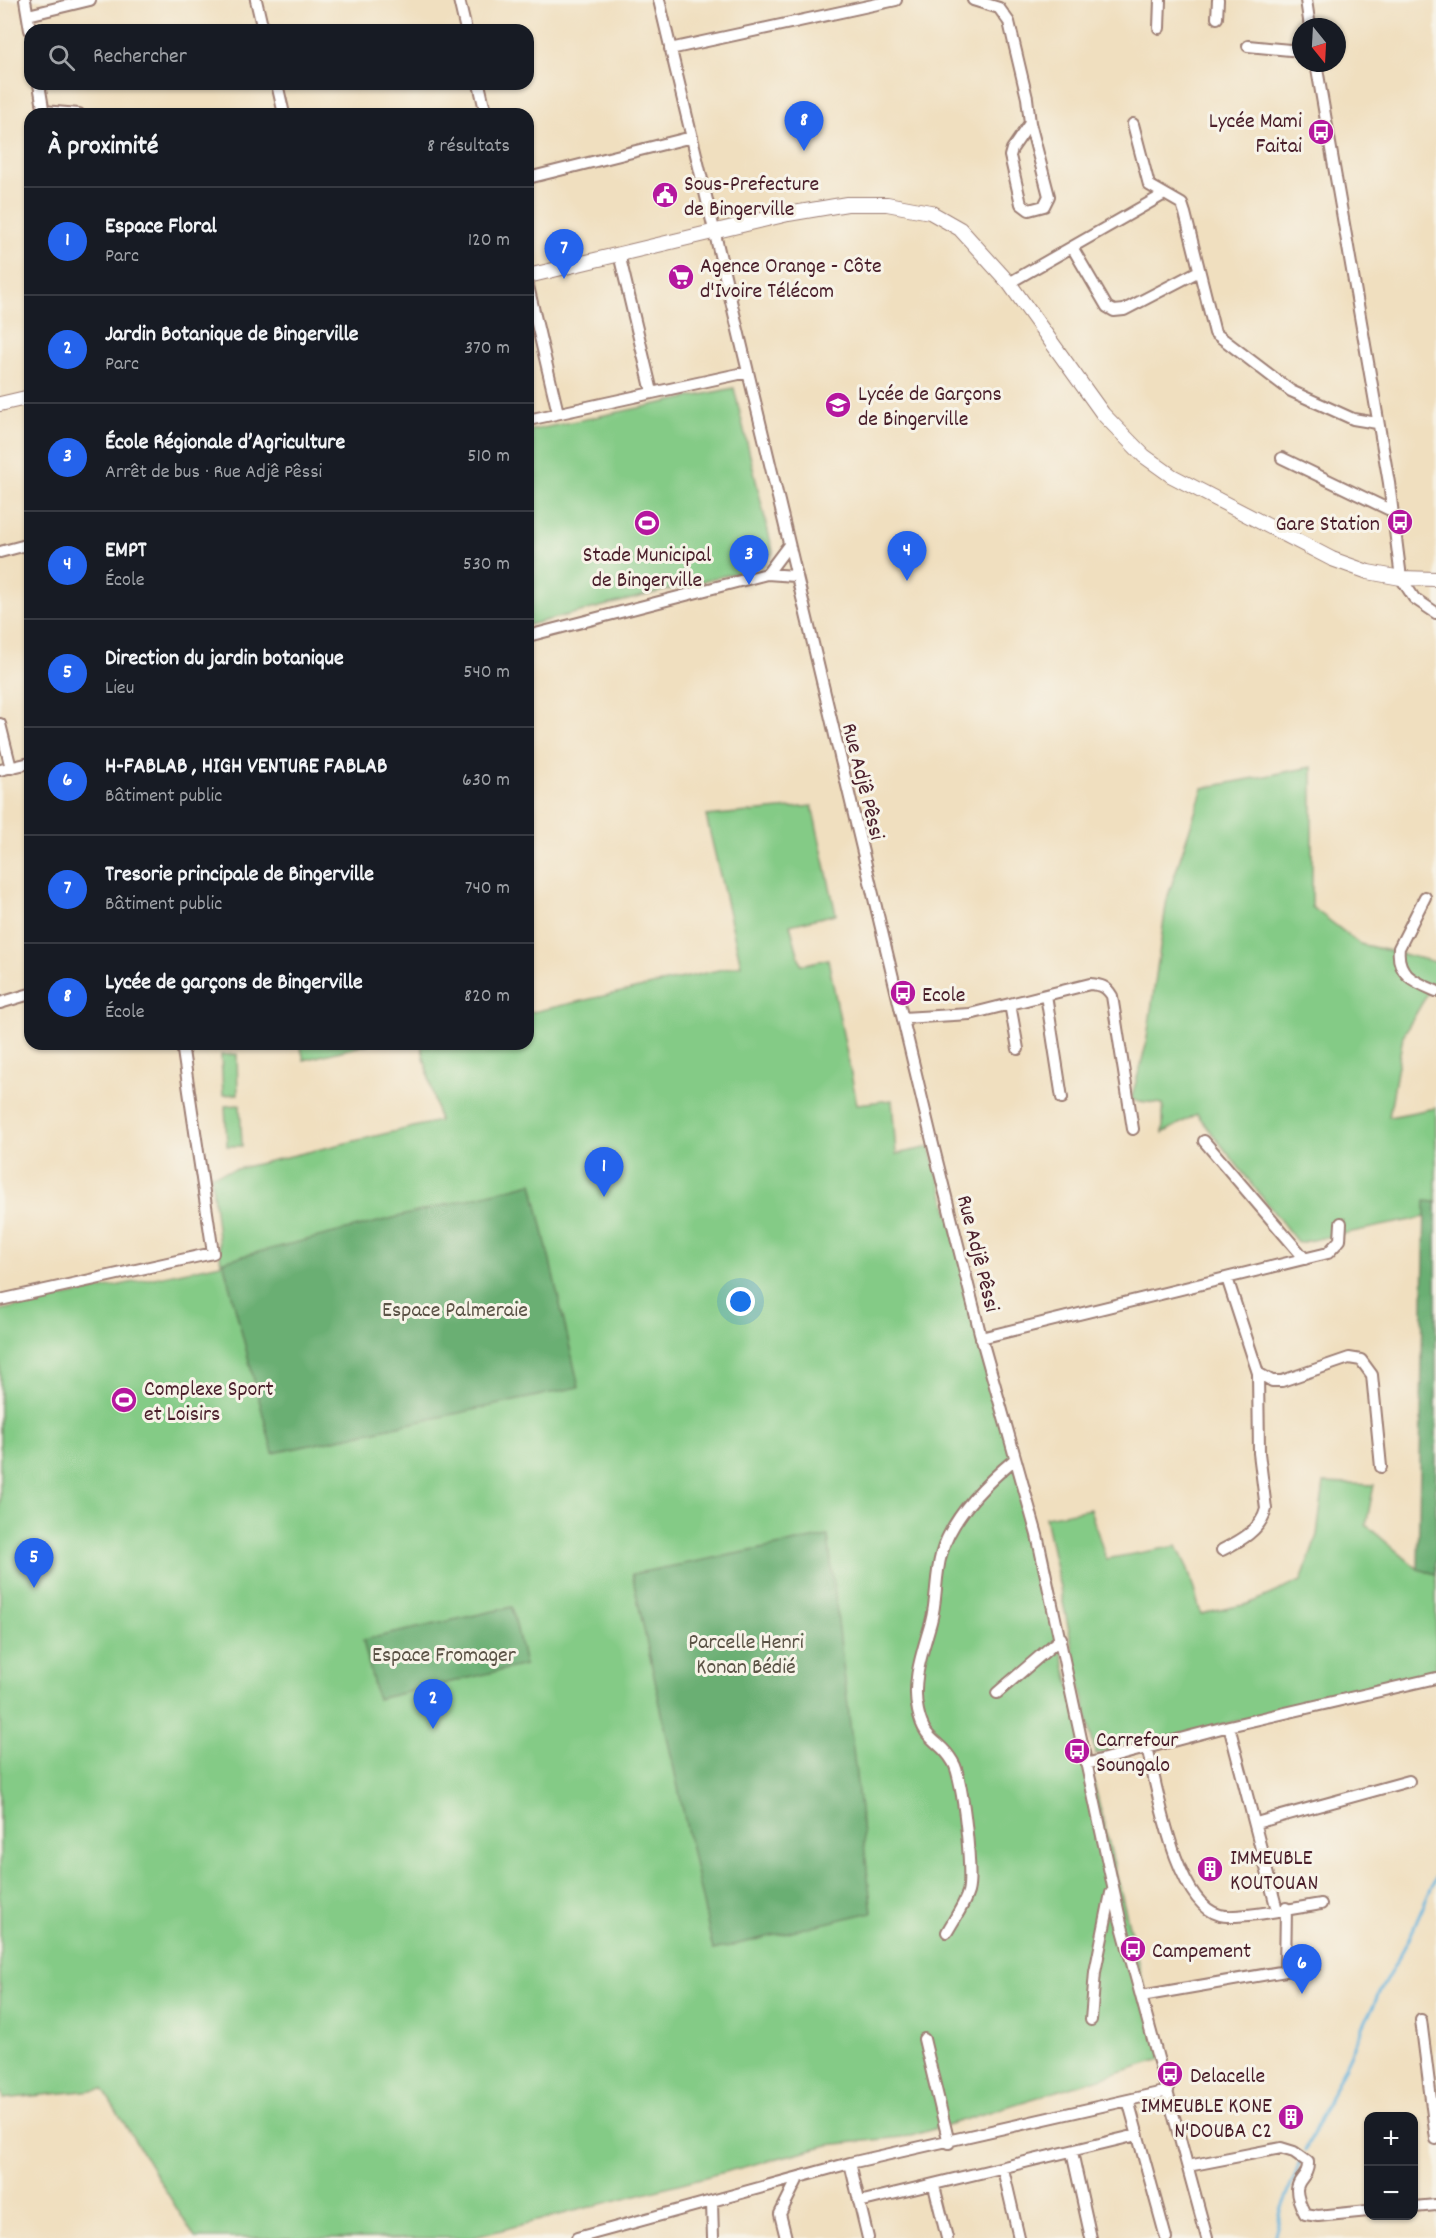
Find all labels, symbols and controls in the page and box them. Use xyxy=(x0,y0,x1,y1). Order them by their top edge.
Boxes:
north arrow xyxy=(1292,18,1346,72)
search box xyxy=(24,24,534,90)
icon: search xyxy=(45,41,78,74)
text: Rechercher xyxy=(93,42,187,73)
pin: 8 xyxy=(784,102,824,151)
place label: Lycée Mami Faitai xyxy=(1209,107,1302,163)
bus stop icon: Lycée Mami Faitai xyxy=(1306,117,1336,147)
text: À proximité xyxy=(48,129,158,166)
text: 8 résultats xyxy=(427,133,510,161)
place label: Sous-Prefecture de Bingerville xyxy=(684,170,819,226)
public building icon: Sous-Prefecture de Bingerville xyxy=(650,180,680,210)
text: Espace Floral xyxy=(105,212,217,243)
text: 1 xyxy=(65,227,70,255)
text: 120 m xyxy=(468,227,510,255)
pin: 7 xyxy=(544,230,584,279)
text: Parc xyxy=(105,243,139,271)
place label: Agence Orange - Côte d'Ivoire Télécom xyxy=(700,252,882,308)
supermarket icon: Agence Orange - Côte d'Ivoire Télécom xyxy=(666,262,696,292)
text: Jardin Botanique de Bingerville xyxy=(105,320,358,351)
text: 2 xyxy=(63,335,72,363)
text: 370 m xyxy=(464,335,510,363)
text: Parc xyxy=(105,351,139,379)
place label: Lycée de Garçons de Bingerville xyxy=(858,380,1002,436)
school or university icon: Lycée de Garçons de Bingerville xyxy=(823,390,853,420)
text: École Régionale d’Agriculture xyxy=(105,428,345,459)
text: 3 xyxy=(63,443,72,471)
text: 510 m xyxy=(467,443,510,471)
text: Arrêt de bus · Rue Adjê Pêssi xyxy=(105,459,322,487)
bus stop icon: Gare Station xyxy=(1385,507,1415,537)
sports icon: Stade Municipal de Bingerville xyxy=(632,508,662,538)
place label: Gare Station xyxy=(1275,510,1380,541)
pin: 4 xyxy=(888,532,926,581)
text: EMPT xyxy=(105,536,147,567)
pin: 3 xyxy=(730,536,768,585)
place label: Stade Municipal de Bingerville xyxy=(583,541,711,597)
text: 4 xyxy=(63,551,72,579)
text: 530 m xyxy=(463,551,510,579)
text: École xyxy=(105,567,145,595)
text: Direction du jardin botanique xyxy=(105,644,344,675)
text: 5 xyxy=(63,659,72,687)
text: 540 m xyxy=(463,659,510,687)
text: Lieu xyxy=(105,675,134,703)
street label: Rue Adjê Pêssi xyxy=(832,720,891,844)
text: H-FABLAB , HIGH VENTURE FABLAB xyxy=(105,752,388,783)
text: 6 xyxy=(63,767,72,795)
text: 630 m xyxy=(462,767,510,795)
text: Bâtiment public xyxy=(105,783,222,811)
text: Tresorie principale de Bingerville xyxy=(105,860,374,891)
text: 7 xyxy=(64,875,71,903)
text: 740 m xyxy=(465,875,510,903)
text: Bâtiment public xyxy=(105,891,222,919)
text: Lycée de garçons de Bingerville xyxy=(105,968,363,999)
bus stop icon: Ecole xyxy=(888,978,918,1008)
place label: Ecole xyxy=(922,981,966,1012)
text: 8 xyxy=(63,983,72,1011)
text: 820 m xyxy=(464,983,510,1011)
text: École xyxy=(105,999,145,1027)
pin: 1 xyxy=(584,1148,624,1197)
street label: Rue Adjê Pêssi xyxy=(947,1192,1006,1316)
your location xyxy=(726,1287,755,1316)
park label: Espace Palmeraie xyxy=(382,1296,528,1327)
place label: Complexe Sport et Loisirs xyxy=(144,1375,274,1431)
sports icon: Complexe Sport et Loisirs xyxy=(109,1385,139,1415)
pin: 5 xyxy=(15,1538,54,1588)
park label: Parcelle Henri Konan Bédié xyxy=(688,1628,804,1684)
park label: Espace Fromager xyxy=(372,1641,517,1672)
pin: 2 xyxy=(414,1680,452,1729)
place label: Carrefour Soungalo xyxy=(1096,1726,1179,1782)
bus stop icon: Carrefour Soungalo xyxy=(1062,1736,1092,1766)
place label: IMMEUBLE KOUTOUAN xyxy=(1230,1844,1318,1900)
building icon: IMMEUBLE KOUTOUAN xyxy=(1195,1854,1225,1884)
bus stop icon: Campement xyxy=(1118,1934,1148,1964)
place label: Campement xyxy=(1152,1937,1251,1968)
pin: 6 xyxy=(1282,1944,1322,1994)
bus stop icon: Delacelle xyxy=(1155,2059,1185,2089)
place label: Delacelle xyxy=(1190,2062,1265,2093)
place label: IMMEUBLE KONE N'DOUBA C2 xyxy=(1141,2092,1272,2148)
building icon: IMMEUBLE KONE N'DOUBA C2 xyxy=(1276,2102,1306,2132)
map controls xyxy=(1364,2112,1418,2220)
button: + xyxy=(1364,2112,1418,2166)
button: − xyxy=(1364,2166,1418,2220)

